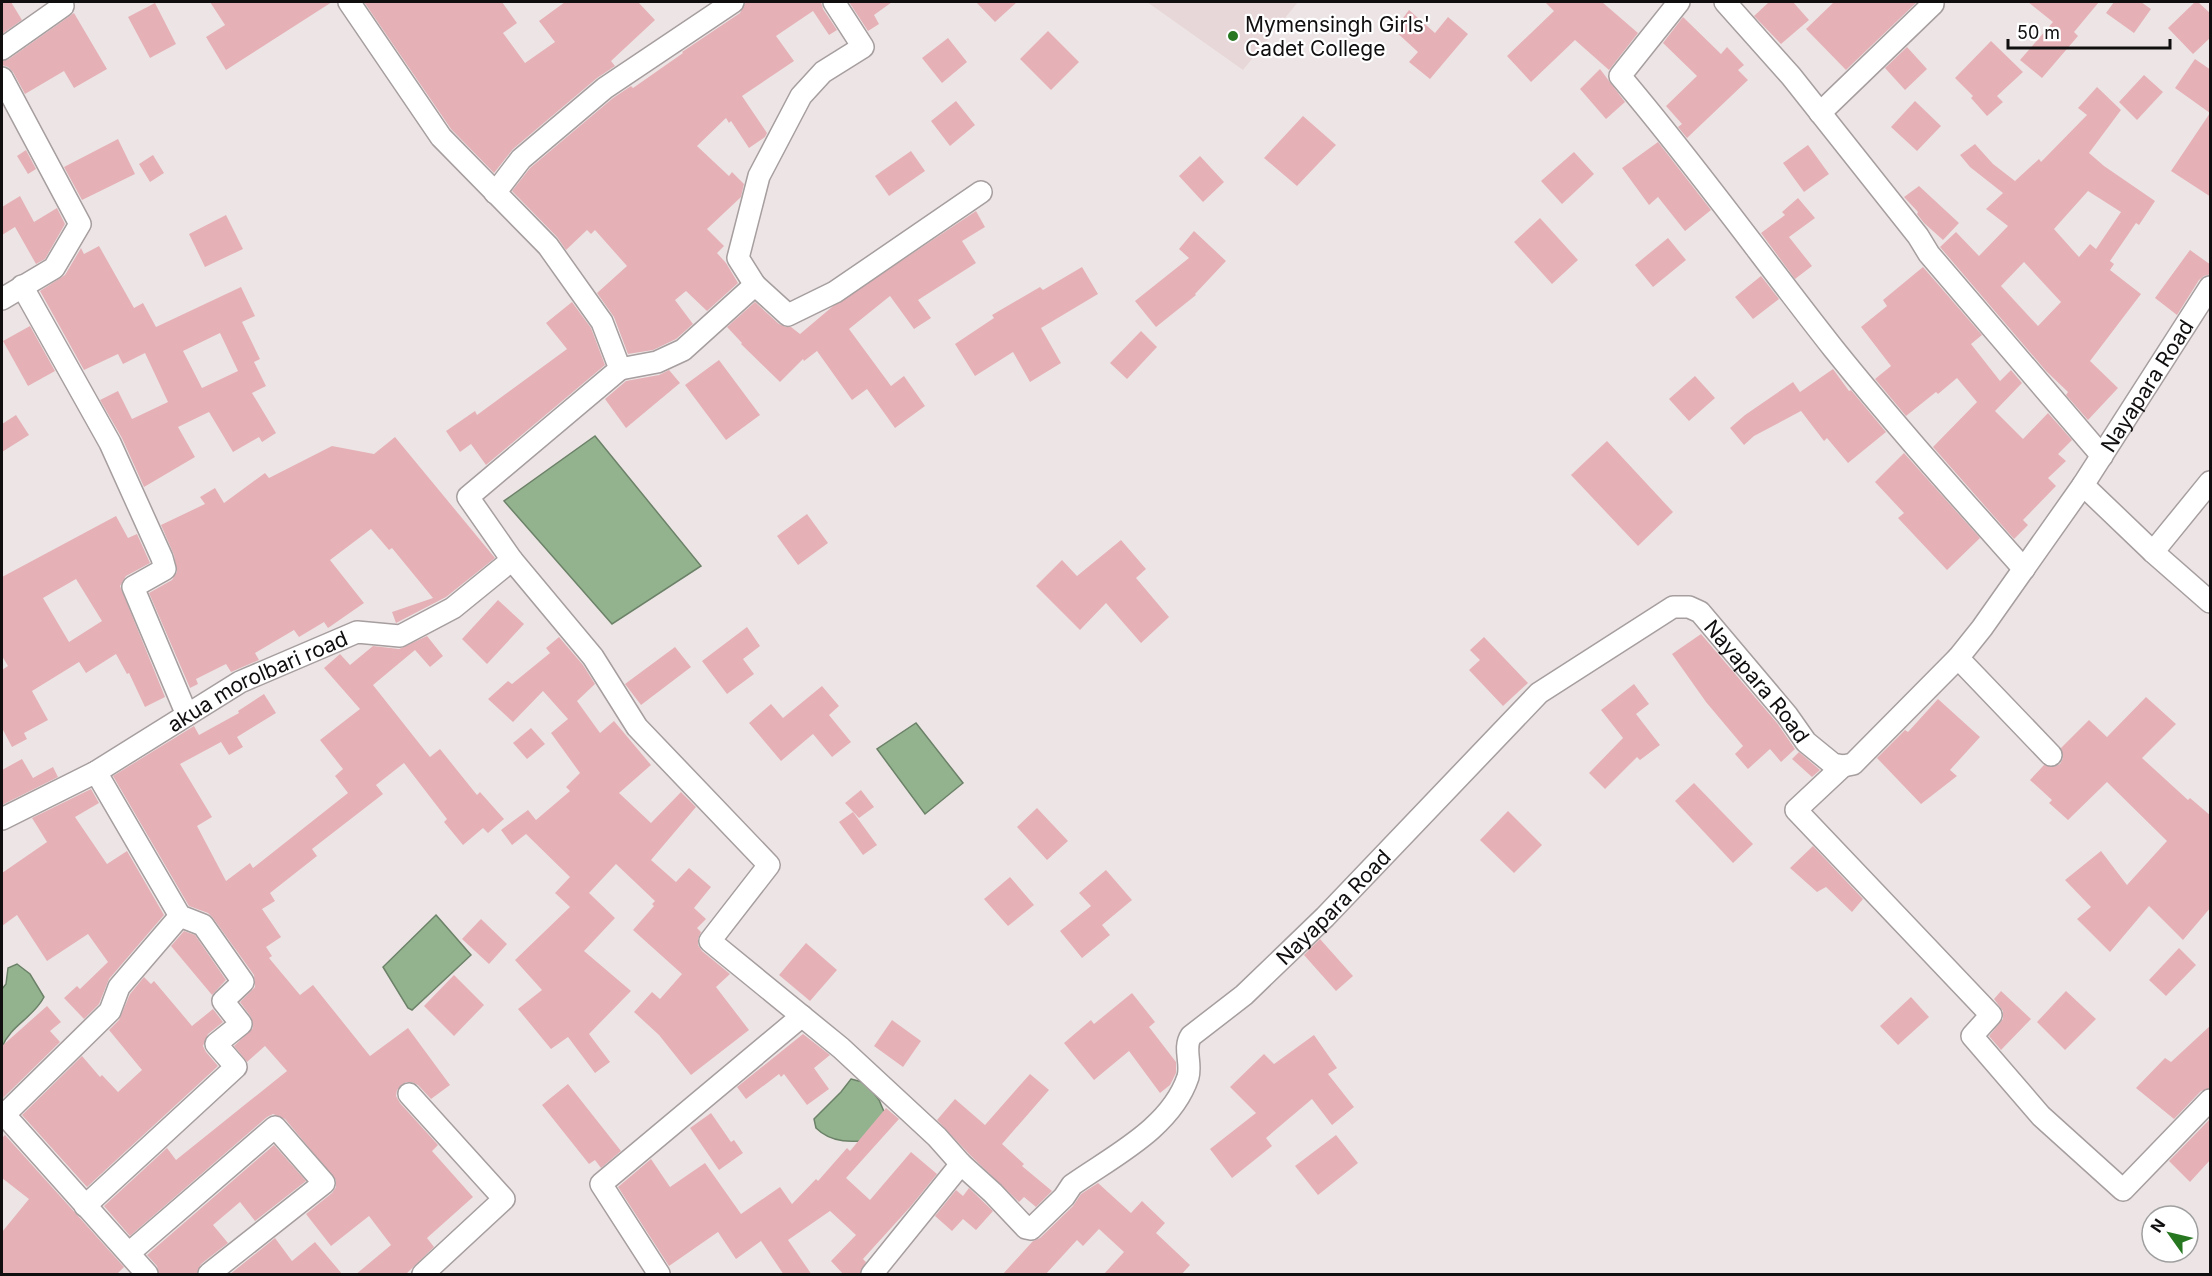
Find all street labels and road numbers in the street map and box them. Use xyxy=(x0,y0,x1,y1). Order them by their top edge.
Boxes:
street label: Nayapara Road xyxy=(2095,315,2198,456)
street label: Nayapara Road xyxy=(1699,614,1815,747)
street label: akua morolbari road xyxy=(163,625,351,737)
street label: Nayapara Road xyxy=(1271,844,1395,970)

